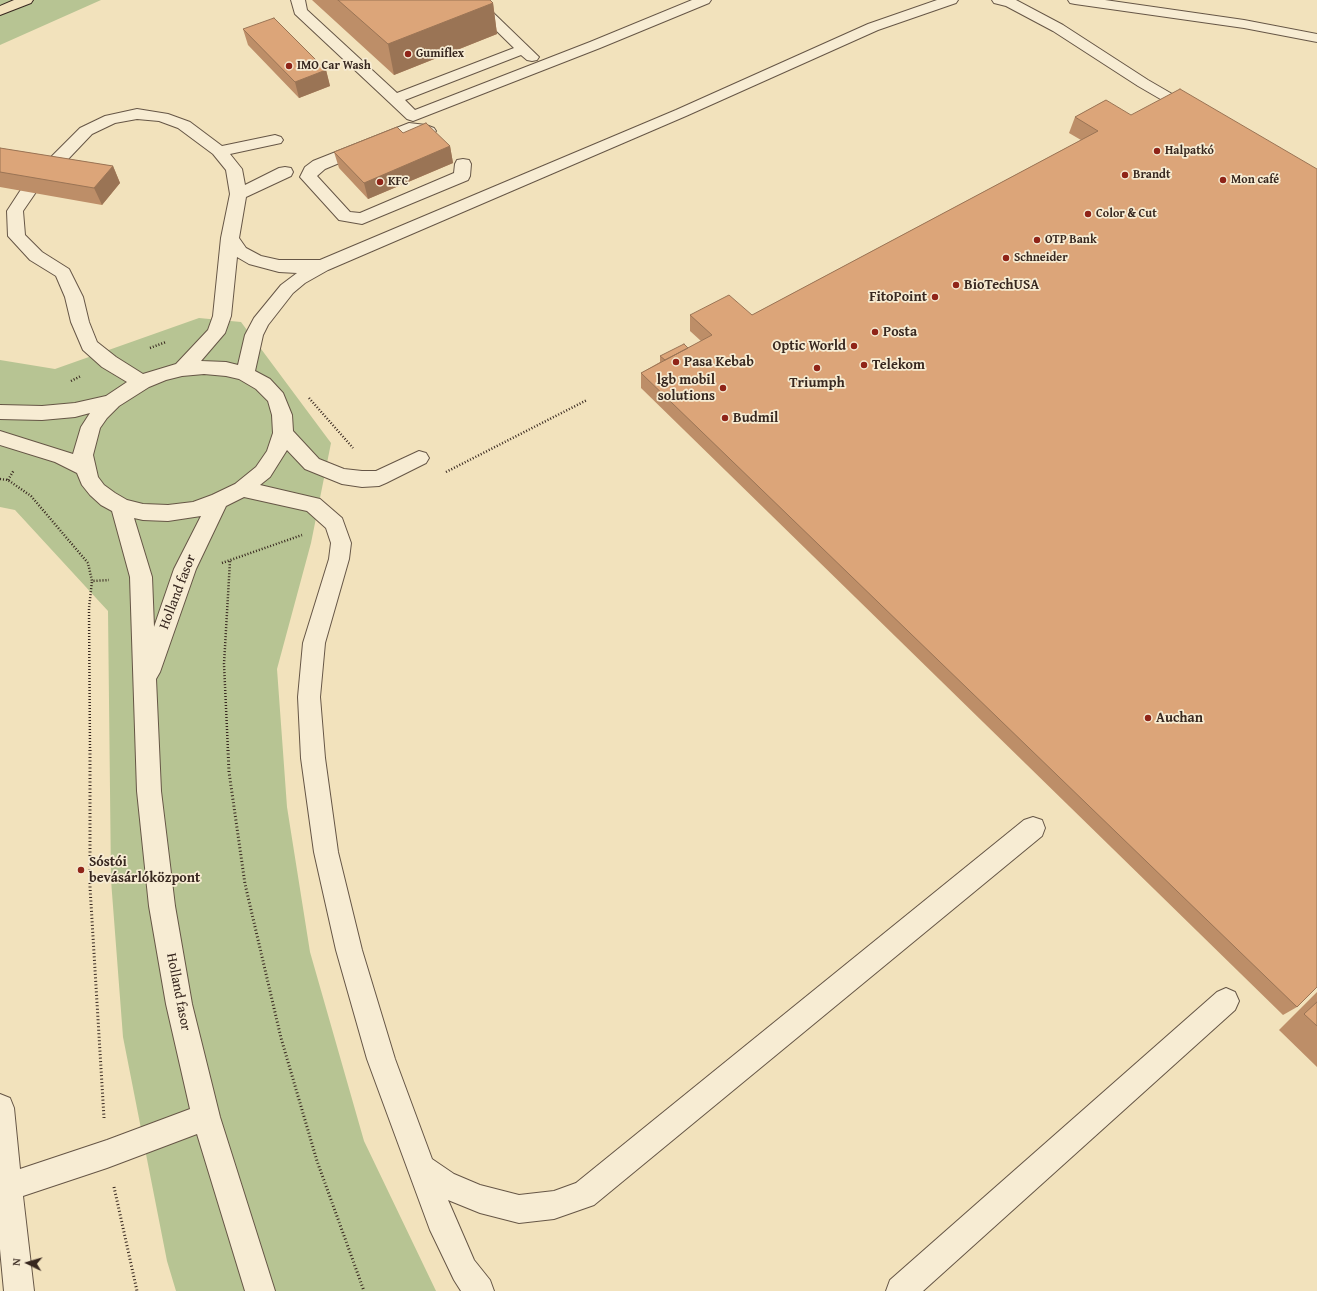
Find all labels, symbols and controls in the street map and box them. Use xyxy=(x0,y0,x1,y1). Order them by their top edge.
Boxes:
place label: Gumiflex xyxy=(416,47,464,61)
marker: Gumiflex xyxy=(403,49,413,59)
place label: IMO Car Wash xyxy=(297,59,371,73)
marker: IMO Car Wash xyxy=(284,61,294,71)
place label: Halpatkó xyxy=(1165,144,1214,158)
marker: Halpatkó xyxy=(1152,146,1162,156)
place label: Brandt xyxy=(1133,168,1170,182)
marker: Brandt xyxy=(1120,170,1130,180)
place label: Mon café xyxy=(1231,173,1279,187)
place label: KFC xyxy=(388,175,409,189)
marker: Mon café xyxy=(1218,175,1228,185)
marker: KFC xyxy=(375,177,385,187)
place label: Color & Cut xyxy=(1096,207,1157,221)
marker: Color & Cut xyxy=(1083,209,1093,219)
place label: OTP Bank xyxy=(1045,233,1097,247)
marker: OTP Bank xyxy=(1032,235,1042,245)
place label: Schneider xyxy=(1014,251,1068,265)
marker: Schneider xyxy=(1001,253,1011,263)
place label: BioTechUSA xyxy=(964,277,1039,293)
marker: BioTechUSA xyxy=(951,280,961,290)
place label: FitoPoint xyxy=(869,289,927,305)
marker: FitoPoint xyxy=(930,292,940,302)
place label: Posta xyxy=(883,324,917,340)
marker: Posta xyxy=(870,327,880,337)
place label: Optic World xyxy=(772,338,846,354)
marker: Optic World xyxy=(849,341,859,351)
place label: Pasa Kebab xyxy=(684,354,754,370)
marker: Pasa Kebab xyxy=(671,357,681,367)
place label: Telekom xyxy=(872,357,925,373)
marker: Telekom xyxy=(859,360,869,370)
marker: Triumph xyxy=(812,363,822,373)
place label: lgb mobil solutions xyxy=(657,372,715,404)
place label: Triumph xyxy=(789,375,845,391)
marker: lgb mobil solutions xyxy=(718,383,728,393)
place label: Budmil xyxy=(733,410,778,426)
marker: Budmil xyxy=(720,413,730,423)
street label: Holland fasor xyxy=(156,552,200,632)
place label: Auchan xyxy=(1156,710,1203,726)
marker: Auchan xyxy=(1143,713,1153,723)
place label: Sóstói bevásárlóközpont xyxy=(89,854,200,886)
marker: Sóstói bevásárlóközpont xyxy=(76,865,86,875)
street label: Holland fasor xyxy=(162,952,194,1032)
north arrow xyxy=(8,1243,48,1283)
text: N xyxy=(8,1258,24,1266)

